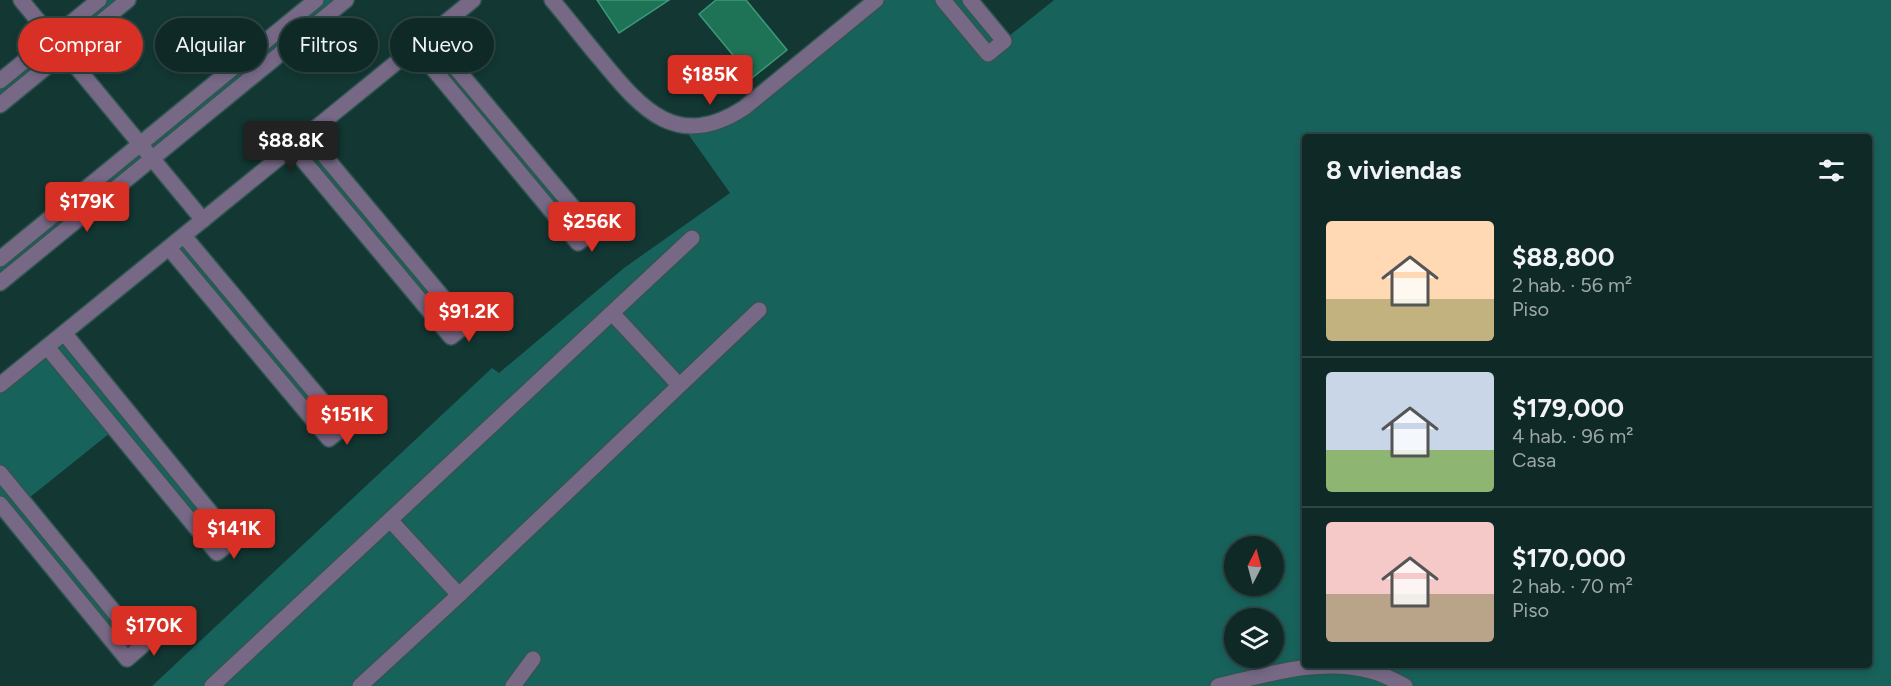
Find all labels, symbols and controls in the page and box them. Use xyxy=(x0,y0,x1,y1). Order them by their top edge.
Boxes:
chip: Comprar xyxy=(18,18,143,72)
chip: Alquilar xyxy=(155,18,267,72)
chip: Filtros xyxy=(279,18,378,72)
chip: Nuevo xyxy=(390,18,494,72)
pin: $185K xyxy=(668,55,752,106)
text: $185K xyxy=(682,62,738,86)
pin: $88.8K xyxy=(242,121,340,172)
text: $88.8K xyxy=(258,128,324,152)
text: 8 viviendas xyxy=(1326,154,1461,186)
icon: filters xyxy=(1815,154,1848,187)
pin: $179K xyxy=(45,182,129,233)
text: $179K xyxy=(59,189,115,213)
pin: $256K xyxy=(550,202,634,253)
text: $256K xyxy=(562,209,622,233)
text: $88,800 xyxy=(1512,241,1615,273)
icon: home xyxy=(1374,245,1446,317)
text: 2 hab. · 56 m² xyxy=(1512,273,1632,297)
pin: $91.2K xyxy=(420,292,518,343)
text: Piso xyxy=(1512,297,1549,321)
text: $91.2K xyxy=(439,299,499,323)
text: $179,000 xyxy=(1512,392,1624,424)
pin: $151K xyxy=(305,395,389,446)
icon: home xyxy=(1374,396,1446,468)
text: $151K xyxy=(321,402,373,426)
text: 4 hab. · 96 m² xyxy=(1512,424,1633,448)
text: Casa xyxy=(1512,448,1556,472)
pin: $141K xyxy=(192,509,276,560)
text: $141K xyxy=(207,516,261,540)
north arrow xyxy=(1224,536,1284,596)
map controls xyxy=(1224,536,1284,668)
text: $170,000 xyxy=(1512,542,1626,574)
icon: home xyxy=(1374,546,1446,618)
text: 2 hab. · 70 m² xyxy=(1512,574,1633,598)
text: Piso xyxy=(1512,598,1549,622)
pin: $170K xyxy=(112,606,196,657)
button: layers xyxy=(1224,608,1284,668)
text: $170K xyxy=(126,613,182,637)

